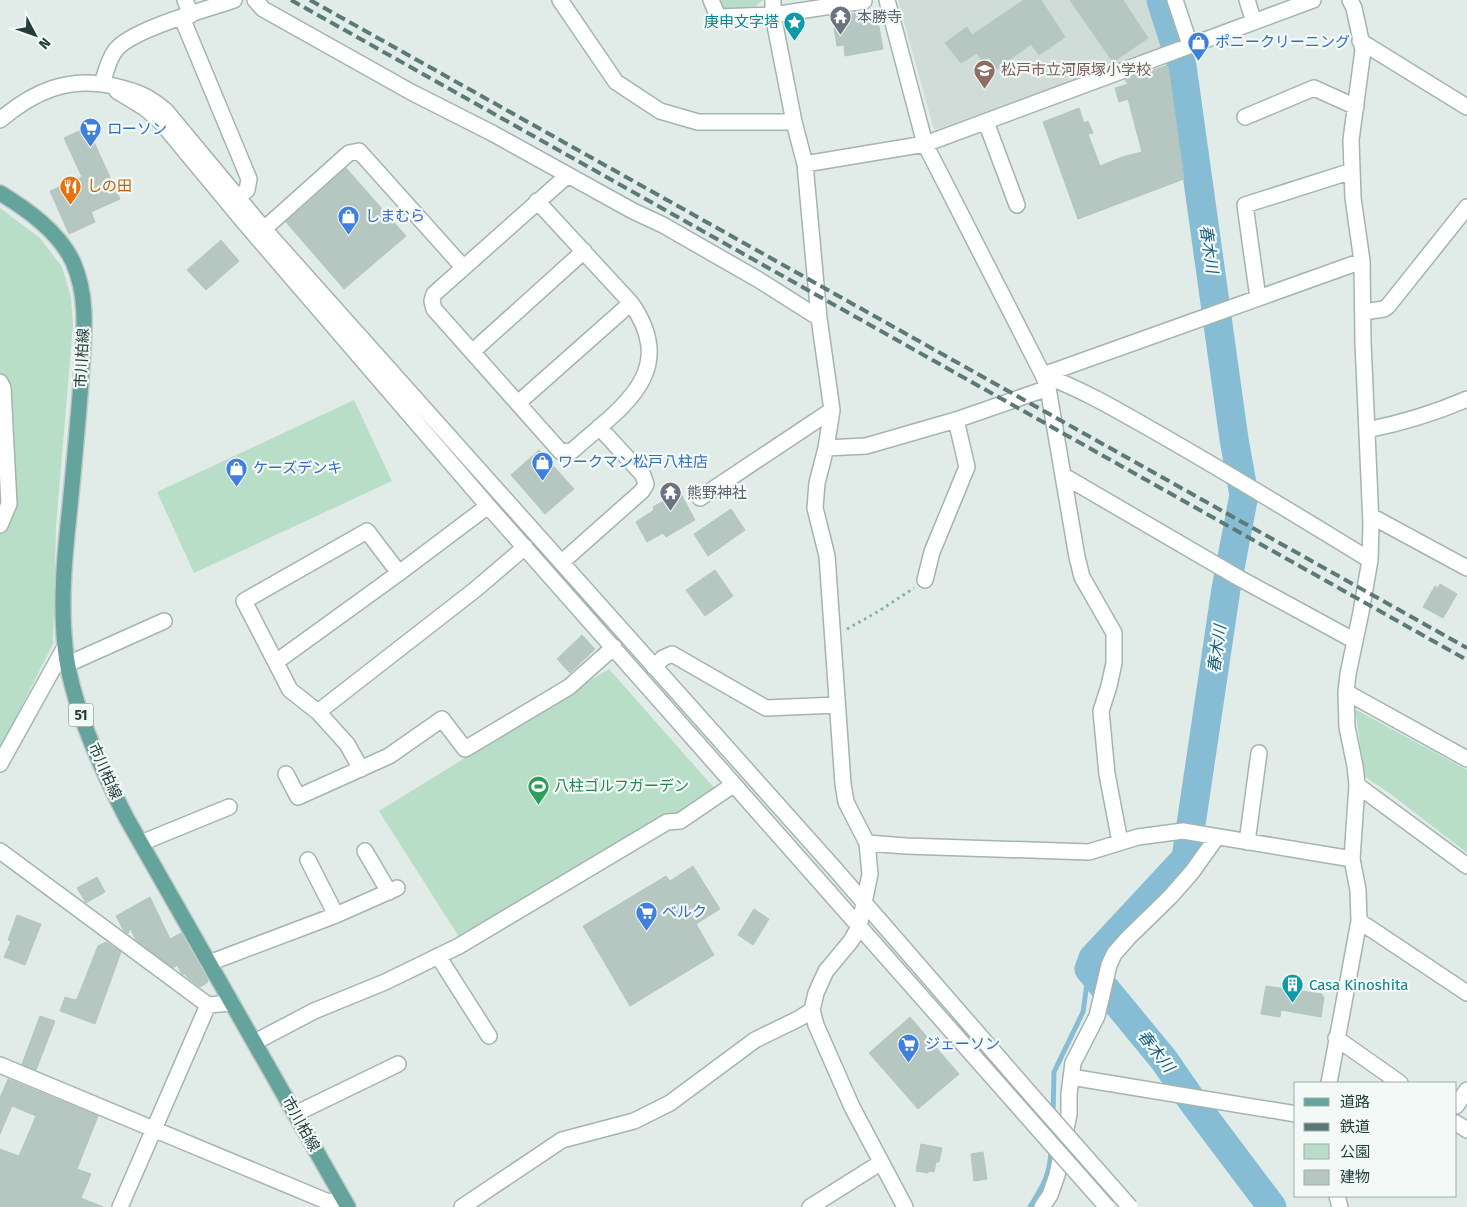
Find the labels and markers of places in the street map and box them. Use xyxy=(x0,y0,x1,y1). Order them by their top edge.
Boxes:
temple icon: 本勝寺 xyxy=(829,5,853,36)
place label: 本勝寺 xyxy=(857,8,902,26)
place icon: 庚申文字塔 xyxy=(783,10,807,41)
place label: 庚申文字塔 xyxy=(704,13,779,31)
shop icon: ポニークリーニング xyxy=(1187,30,1211,61)
place label: ポニークリーニング xyxy=(1215,33,1350,51)
school or university icon: 松戸市立河原塚小学校 xyxy=(973,58,997,89)
place label: 松戸市立河原塚小学校 xyxy=(1001,61,1151,79)
supermarket icon: ローソン xyxy=(79,117,103,148)
place label: ローソン xyxy=(107,120,167,138)
restaurant icon: しの田 xyxy=(59,174,83,205)
place label: しの田 xyxy=(87,177,132,195)
shop icon: しまむら xyxy=(337,204,361,235)
place label: しまむら xyxy=(365,207,425,225)
shop icon: ワークマン松戸八柱店 xyxy=(530,450,554,481)
place label: ワークマン松戸八柱店 xyxy=(558,453,708,471)
shop icon: ケーズデンキ xyxy=(225,456,249,487)
place label: ケーズデンキ xyxy=(253,459,342,477)
temple icon: 熊野神社 xyxy=(659,481,683,512)
place label: 熊野神社 xyxy=(687,484,747,502)
sports icon: 八柱ゴルフガーデン xyxy=(526,774,550,805)
place label: 八柱ゴルフガーデン xyxy=(554,777,689,795)
supermarket icon: ベルク xyxy=(634,900,658,931)
place label: ベルク xyxy=(662,903,707,921)
building icon: Casa Kinoshita xyxy=(1281,973,1305,1004)
place label: Casa Kinoshita xyxy=(1309,976,1408,994)
supermarket icon: ジェーソン xyxy=(897,1032,921,1063)
place label: ジェーソン xyxy=(925,1035,1000,1053)

